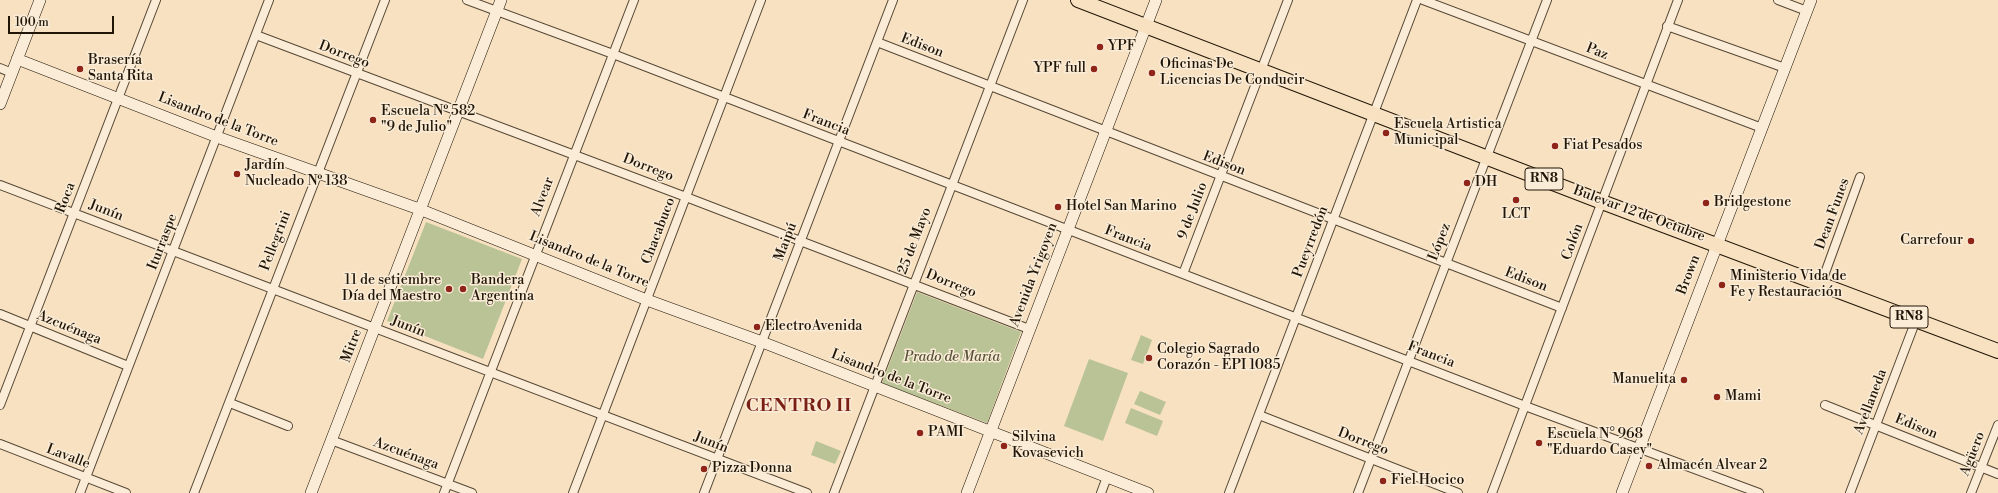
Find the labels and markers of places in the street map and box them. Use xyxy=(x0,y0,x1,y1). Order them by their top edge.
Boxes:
place label: YPF xyxy=(1108,39,1136,55)
marker: YPF xyxy=(1095,42,1105,52)
place label: Brasería Santa Rita xyxy=(88,53,153,86)
place label: Oficinas De Licencias De Conducir xyxy=(1160,57,1304,90)
place label: YPF full xyxy=(1034,61,1086,77)
marker: Brasería Santa Rita xyxy=(75,64,85,74)
marker: YPF full xyxy=(1089,64,1099,74)
marker: Oficinas De Licencias De Conducir xyxy=(1147,68,1157,78)
place label: Escuela Nº 582 "9 de Julio" xyxy=(381,104,475,136)
marker: Escuela Nº 582 "9 de Julio" xyxy=(368,115,378,125)
place label: Escuela Artistica Municipal xyxy=(1394,117,1502,150)
marker: Escuela Artistica Municipal xyxy=(1381,128,1391,138)
place label: Fiat Pesados xyxy=(1563,138,1643,154)
marker: Fiat Pesados xyxy=(1550,141,1560,151)
place label: Jardín Nucleado Nº 138 xyxy=(245,158,348,190)
marker: Jardín Nucleado Nº 138 xyxy=(232,169,242,179)
place label: DH xyxy=(1475,175,1497,191)
marker: DH xyxy=(1462,178,1472,188)
marker: LCT xyxy=(1511,195,1521,205)
place label: Bridgestone xyxy=(1714,195,1791,211)
marker: Bridgestone xyxy=(1701,198,1711,208)
place label: Hotel San Marino xyxy=(1066,199,1177,215)
marker: Hotel San Marino xyxy=(1053,202,1063,212)
place label: LCT xyxy=(1502,207,1530,223)
place label: Carrefour xyxy=(1900,233,1963,249)
marker: Carrefour xyxy=(1966,236,1976,246)
place label: Ministerio Vida de Fe y Restauración xyxy=(1730,269,1847,302)
place label: 11 de setiembre Día del Maestro xyxy=(342,273,441,306)
place label: Bandera Argentina xyxy=(471,273,534,306)
marker: Ministerio Vida de Fe y Restauración xyxy=(1717,280,1727,290)
marker: 11 de setiembre Día del Maestro xyxy=(444,284,454,294)
marker: Bandera Argentina xyxy=(458,284,468,294)
place label: ElectroAvenida xyxy=(765,319,862,335)
marker: ElectroAvenida xyxy=(752,322,762,332)
place label: Colegio Sagrado Corazón - EPI 1085 xyxy=(1157,342,1280,374)
marker: Colegio Sagrado Corazón - EPI 1085 xyxy=(1144,353,1154,363)
place label: Manuelita xyxy=(1612,372,1676,388)
marker: Manuelita xyxy=(1679,375,1689,385)
place label: Mami xyxy=(1725,389,1761,405)
marker: Mami xyxy=(1712,392,1722,402)
place label: PAMI xyxy=(928,425,964,441)
place label: Escuela N° 968 "Eduardo Casey" xyxy=(1547,427,1652,460)
marker: PAMI xyxy=(915,428,925,438)
place label: Silvina Kovasevich xyxy=(1012,430,1084,462)
marker: Escuela N° 968 "Eduardo Casey" xyxy=(1534,438,1544,448)
marker: Silvina Kovasevich xyxy=(999,441,1009,451)
place label: Almacén Alvear 2 xyxy=(1657,458,1767,474)
place label: Pizza Donna xyxy=(712,461,792,477)
marker: Almacén Alvear 2 xyxy=(1644,461,1654,471)
marker: Pizza Donna xyxy=(699,464,709,474)
place label: Fiel Hocico xyxy=(1391,473,1464,489)
marker: Fiel Hocico xyxy=(1378,476,1388,486)

